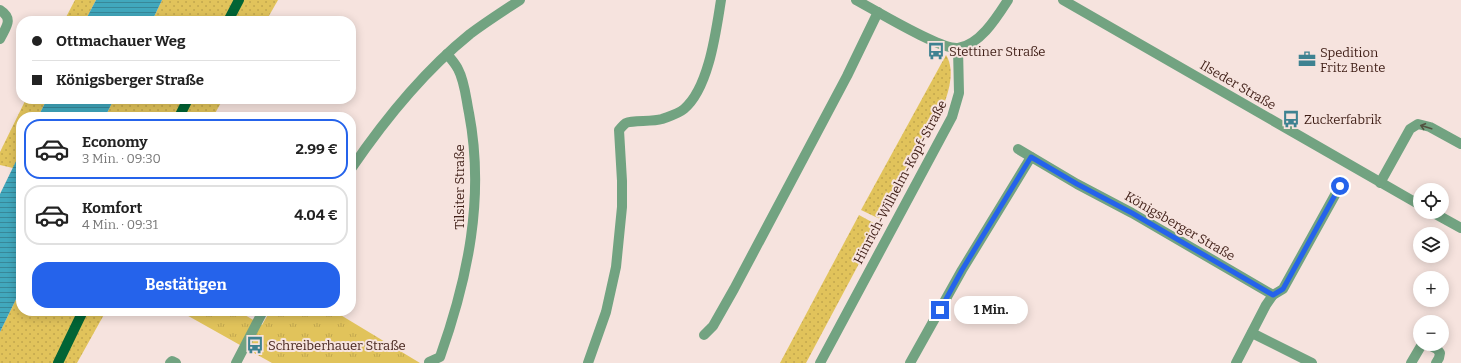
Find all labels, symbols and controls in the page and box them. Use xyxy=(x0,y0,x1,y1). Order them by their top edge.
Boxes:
text: Ottmachauer Weg xyxy=(56,32,186,50)
bus stop icon: Stettiner Straße xyxy=(926,41,946,61)
place label: Stettiner Straße xyxy=(949,44,1045,59)
place label: Spedition Fritz Bente xyxy=(1320,45,1385,75)
office icon: Spedition Fritz Bente xyxy=(1297,49,1317,69)
street label: Ilseder Straße xyxy=(1197,57,1279,113)
text: Königsberger Straße xyxy=(56,71,204,89)
street label: Hinrich-Wilhelm-Kopf-Straße xyxy=(850,97,950,267)
bus stop icon: Zuckerfabrik xyxy=(1281,109,1301,129)
place label: Zuckerfabrik xyxy=(1304,112,1382,127)
one-way arrow xyxy=(1420,123,1433,130)
icon: car xyxy=(34,131,70,167)
text: Economy xyxy=(82,133,148,151)
text: 2.99 € xyxy=(296,140,338,158)
street label: Tilsiter Straße xyxy=(452,144,467,230)
text: 3 Min. · 09:30 xyxy=(82,151,161,166)
route start xyxy=(1331,177,1349,195)
map controls xyxy=(1413,183,1449,351)
button: locate xyxy=(1413,183,1449,219)
street label: Königsberger Straße xyxy=(1122,188,1238,264)
icon: car xyxy=(34,197,70,233)
text: Komfort xyxy=(82,199,142,217)
text: 4.04 € xyxy=(294,206,338,224)
text: 4 Min. · 09:31 xyxy=(82,217,158,232)
button: layers xyxy=(1413,227,1449,263)
button: Bestätigen xyxy=(32,262,340,308)
button: + xyxy=(1413,271,1449,307)
callout: 1 Min. xyxy=(954,296,1028,324)
route end xyxy=(931,301,949,319)
text: 1 Min. xyxy=(973,302,1009,317)
button: − xyxy=(1413,315,1449,351)
bus stop icon: Schreiberhauer Straße xyxy=(245,335,265,355)
place label: Schreiberhauer Straße xyxy=(268,338,406,353)

